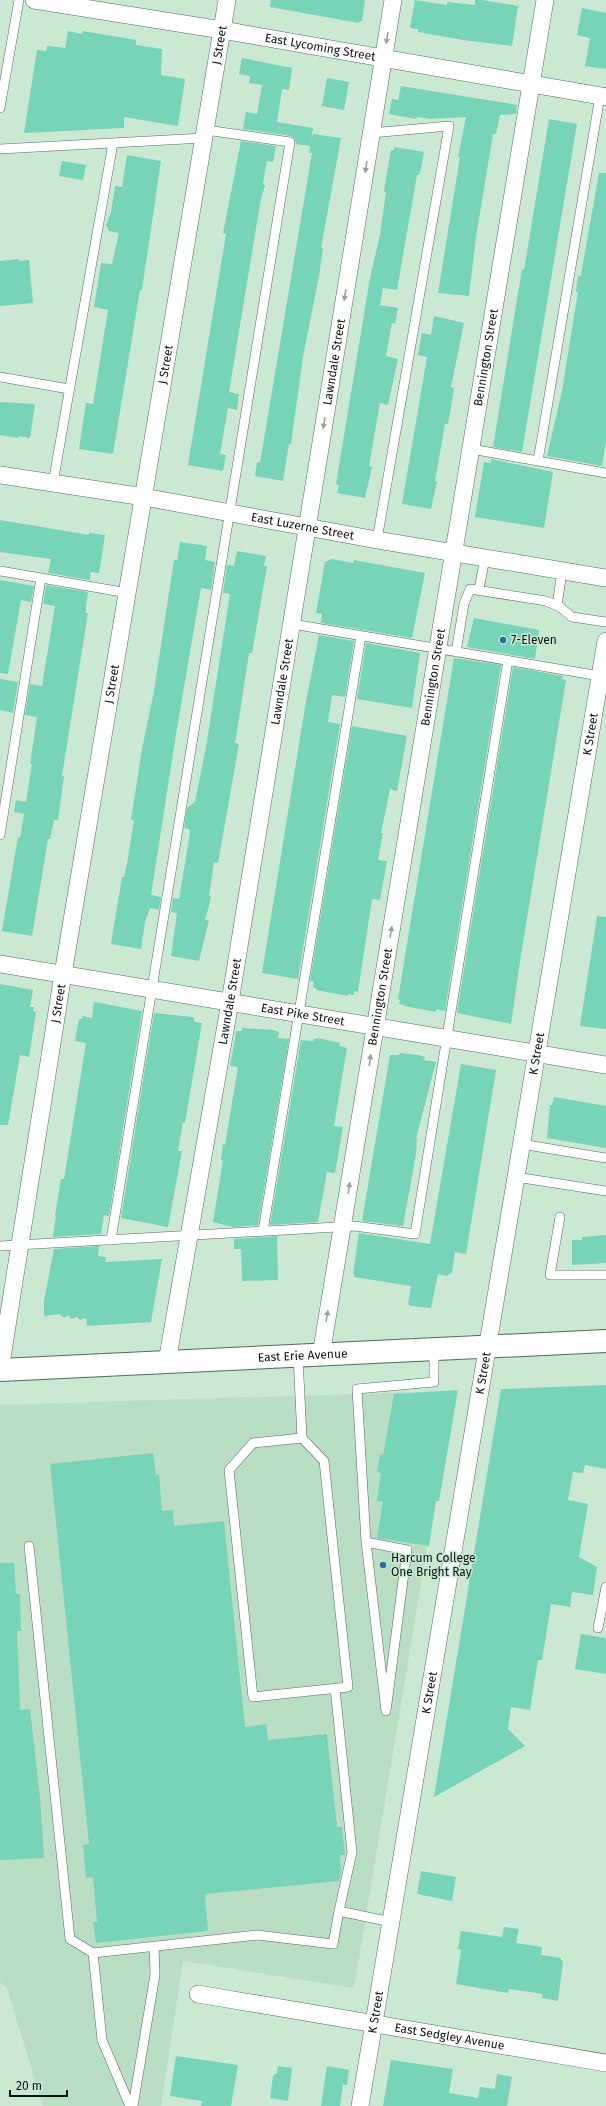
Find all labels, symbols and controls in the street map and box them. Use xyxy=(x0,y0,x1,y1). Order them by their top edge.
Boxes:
street label: J Street xyxy=(209,24,230,66)
street label: East Lycoming Street xyxy=(264,31,377,64)
one-way arrow xyxy=(384,32,390,45)
one-way arrow xyxy=(363,161,369,173)
one-way arrow xyxy=(342,289,348,301)
street label: Bennington Street xyxy=(471,307,501,407)
street label: Lawndale Street xyxy=(320,317,348,406)
street label: J Street xyxy=(155,343,176,385)
one-way arrow xyxy=(321,417,327,430)
street label: East Luzerne Street xyxy=(250,510,356,543)
street label: Bennington Street xyxy=(418,627,448,727)
place label: 7-Eleven xyxy=(511,633,557,647)
marker: 7-Eleven xyxy=(498,635,508,645)
street label: Lawndale Street xyxy=(268,637,296,726)
street label: J Street xyxy=(102,663,122,705)
street label: K Street xyxy=(580,711,601,757)
one-way arrow xyxy=(389,926,395,938)
street label: Bennington Street xyxy=(365,946,395,1047)
street label: Lawndale Street xyxy=(216,957,244,1046)
street label: J Street xyxy=(48,982,68,1024)
street label: East Pike Street xyxy=(260,1001,346,1028)
street label: K Street xyxy=(526,1031,547,1076)
one-way arrow xyxy=(367,1054,373,1066)
one-way arrow xyxy=(346,1182,352,1194)
one-way arrow xyxy=(324,1310,330,1322)
street label: East Erie Avenue xyxy=(257,1346,348,1365)
street label: K Street xyxy=(473,1350,494,1396)
place label: Harcum College One Bright Ray xyxy=(391,1551,476,1579)
marker: Harcum College One Bright Ray xyxy=(378,1560,388,1570)
street label: K Street xyxy=(419,1670,440,1715)
street label: K Street xyxy=(365,1989,386,2035)
street label: East Sedgley Avenue xyxy=(393,2020,505,2053)
scale bar xyxy=(10,2072,67,2098)
text: 20 m xyxy=(16,2079,42,2093)

